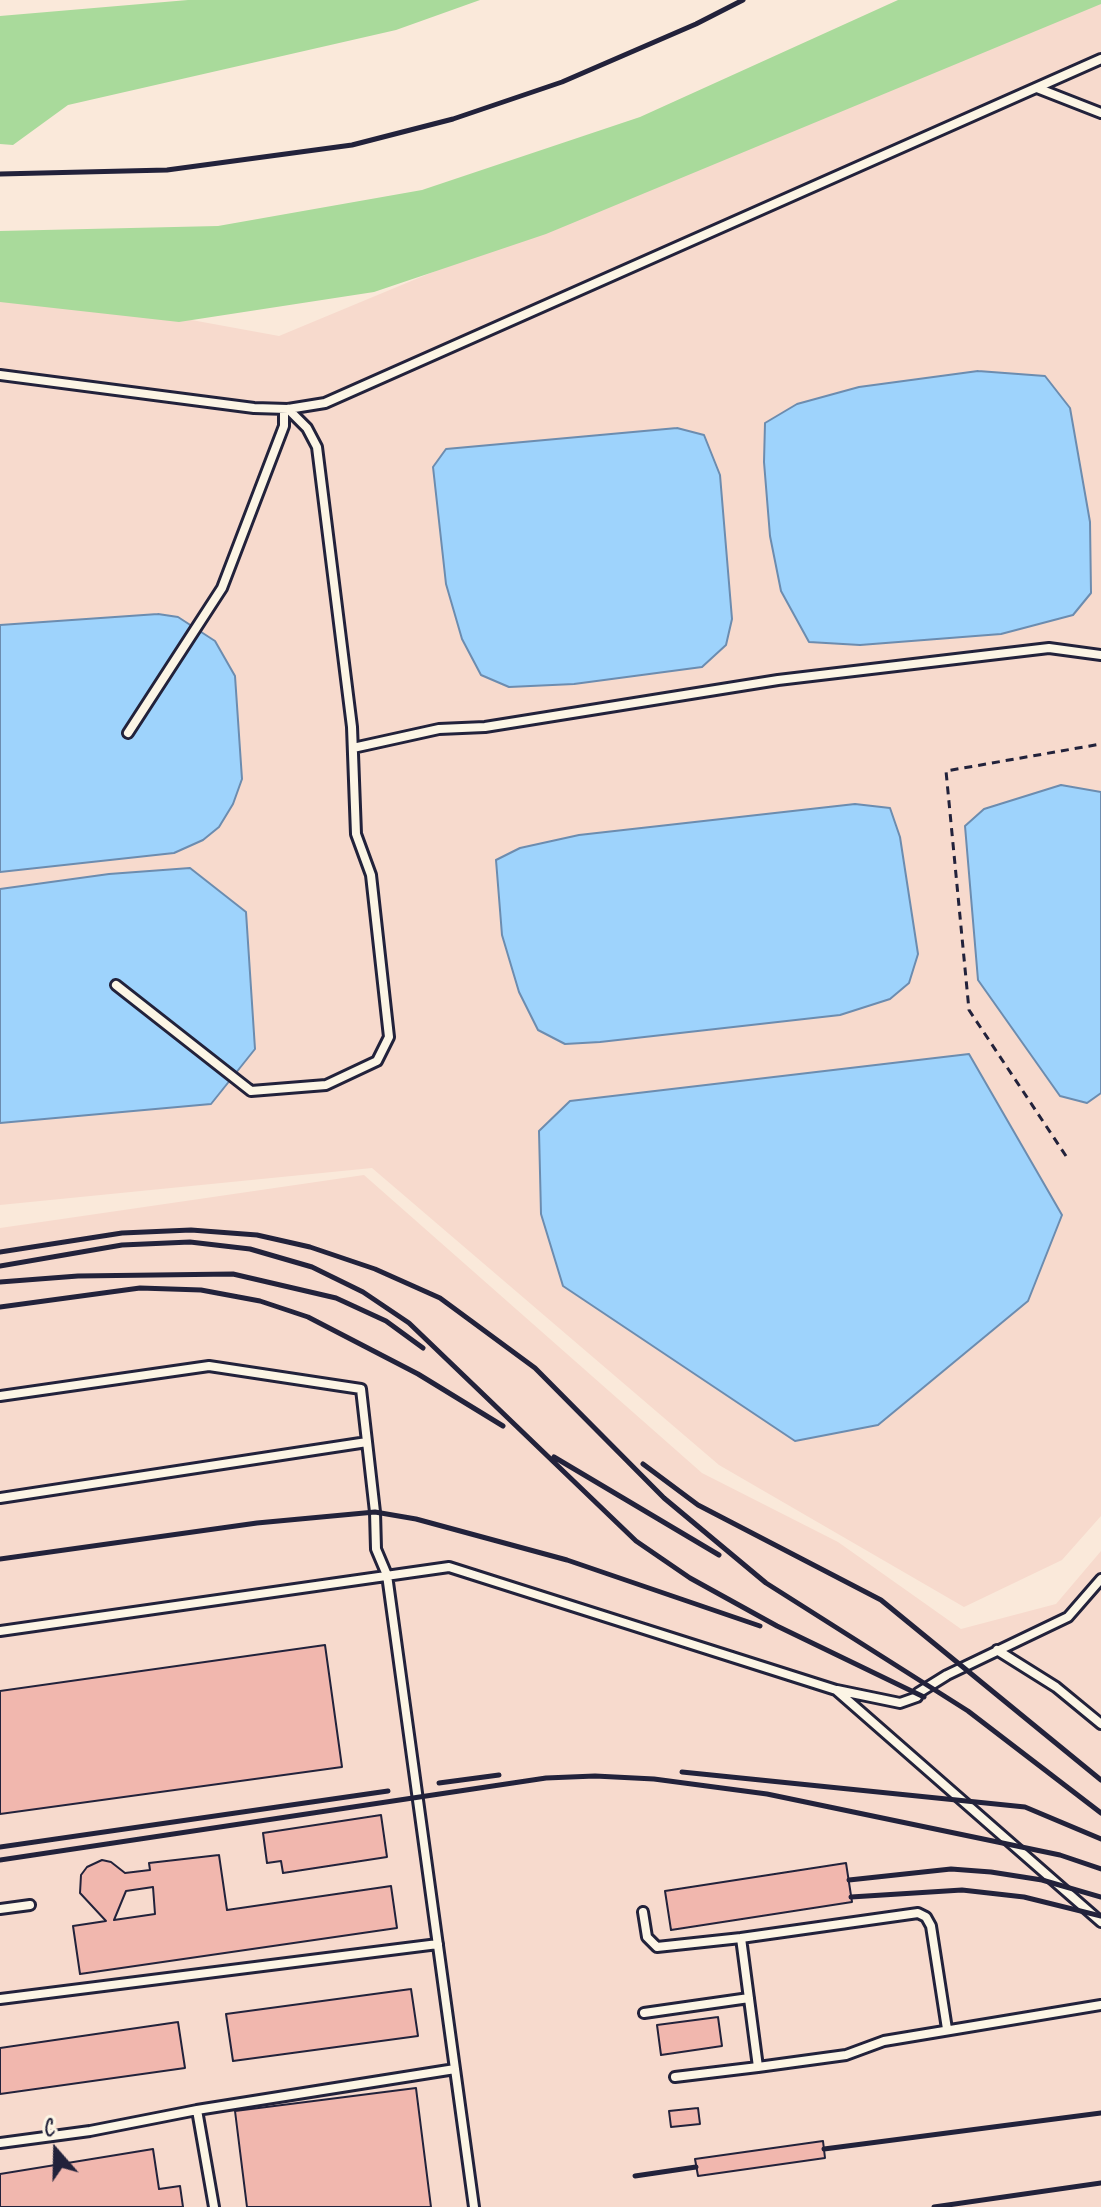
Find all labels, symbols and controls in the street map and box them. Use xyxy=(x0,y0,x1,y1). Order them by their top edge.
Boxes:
north arrow xyxy=(16,2111,96,2191)
text: С xyxy=(38,2113,58,2143)

